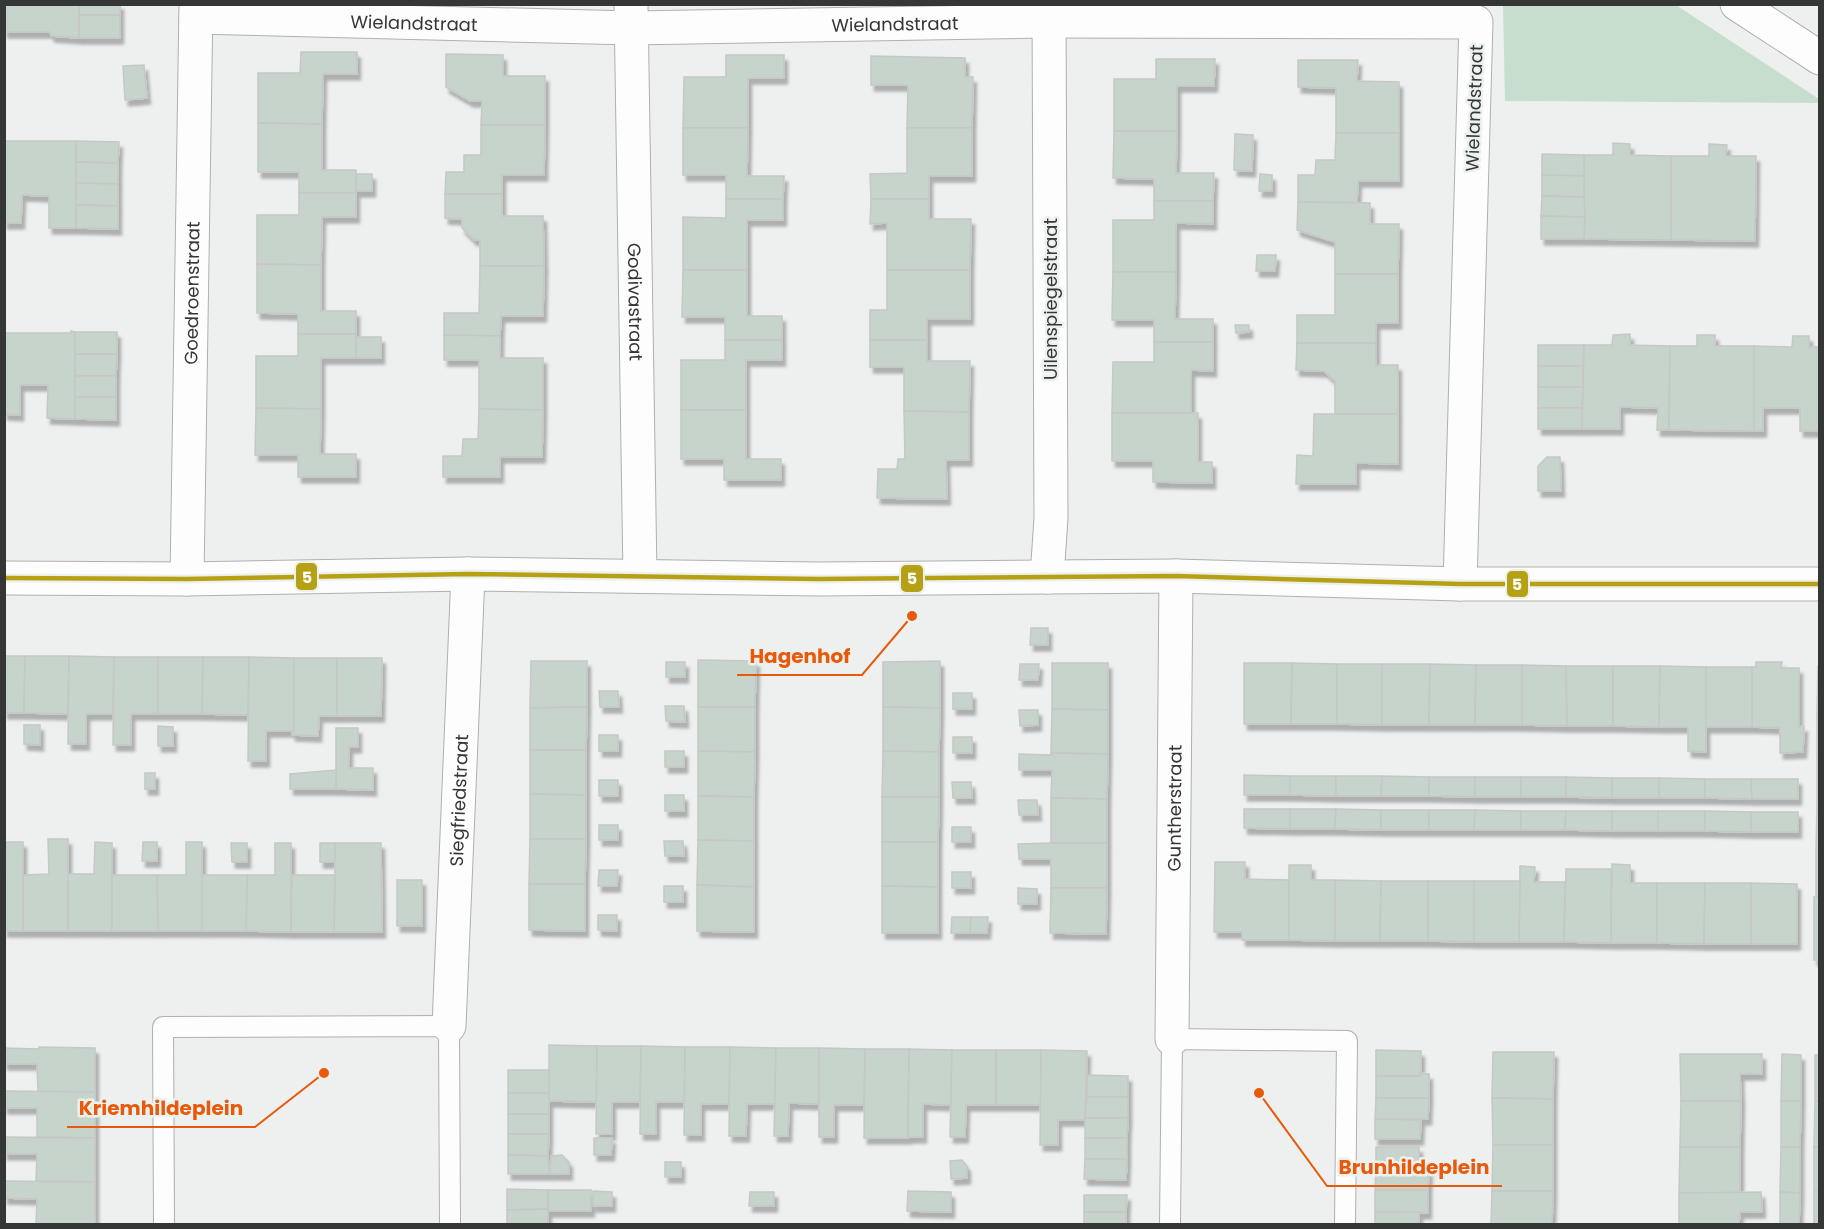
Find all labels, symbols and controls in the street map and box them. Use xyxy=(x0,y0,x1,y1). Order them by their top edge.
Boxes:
street label: Wielandstraat xyxy=(350,8,478,37)
street label: Wielandstraat xyxy=(831,10,959,37)
street label: Wielandstraat xyxy=(1459,44,1489,172)
street label: Uilenspiegelstraat xyxy=(1038,218,1063,380)
street label: Goedroenstraat xyxy=(178,221,205,365)
street label: Godivastraat xyxy=(622,243,649,361)
line badge: 5 xyxy=(295,562,318,591)
line badge: 5 xyxy=(900,564,924,593)
text: 5 xyxy=(302,566,312,589)
text: 5 xyxy=(907,567,917,590)
line badge: 5 xyxy=(1506,570,1529,598)
text: 5 xyxy=(1512,573,1522,596)
callout: Hagenhof xyxy=(737,637,862,675)
text: Hagenhof xyxy=(750,642,851,670)
street label: Siegfriedstraat xyxy=(443,734,474,867)
street label: Guntherstraat xyxy=(1161,745,1187,871)
callout: Kriemhildeplein xyxy=(67,1089,255,1127)
text: Kriemhildeplein xyxy=(79,1094,243,1122)
callout: Brunhildeplein xyxy=(1327,1148,1502,1186)
text: Brunhildeplein xyxy=(1338,1153,1490,1181)

